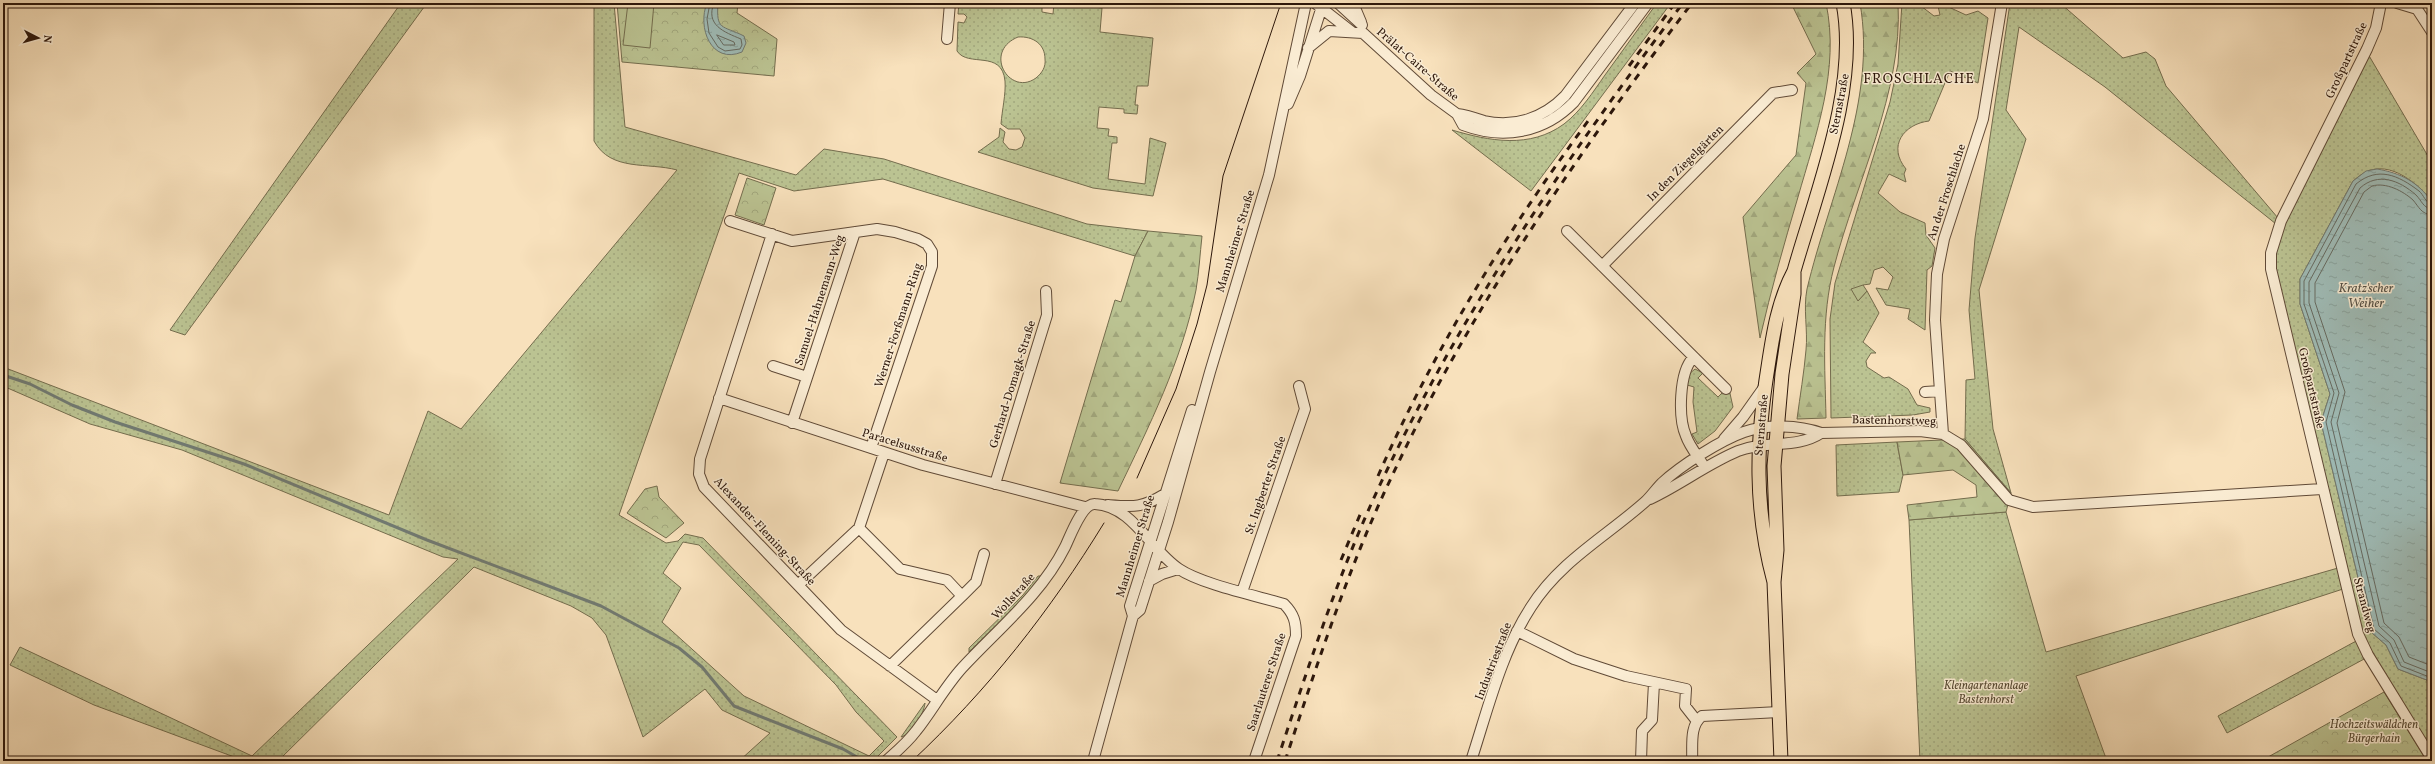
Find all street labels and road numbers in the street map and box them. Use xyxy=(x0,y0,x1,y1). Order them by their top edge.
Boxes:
street label: Großpartstraße xyxy=(2322,19,2372,101)
street label: Prälat-Caire-Straße xyxy=(1373,24,1462,105)
street label: Sternstraße xyxy=(1826,72,1854,136)
street label: In den Ziegelgärten xyxy=(1644,122,1727,205)
street label: An der Froschlache xyxy=(1924,142,1970,243)
street label: Mannheimer Straße xyxy=(1213,188,1259,294)
street label: Samuel-Hahnemann-Weg xyxy=(791,233,849,368)
street label: Werner-Forßmann-Ring xyxy=(871,261,927,389)
street label: Gerhard-Domagk-Straße xyxy=(986,318,1040,450)
street label: Großpartstraße xyxy=(2294,346,2328,431)
street label: Sternstraße xyxy=(1751,393,1773,457)
street label: Bastenhorstweg xyxy=(1852,412,1936,430)
street label: Paracelsusstraße xyxy=(860,425,950,467)
street label: St. Ingberter Straße xyxy=(1242,434,1290,537)
street label: Alexander-Fleming-Straße xyxy=(710,474,819,589)
street label: Mannheimer Straße xyxy=(1113,493,1159,599)
street label: Wollstraße xyxy=(988,570,1039,623)
street label: Strandweg xyxy=(2349,576,2379,635)
street label: Industriestraße xyxy=(1472,620,1516,702)
street label: Saarlauterer Straße xyxy=(1243,631,1291,734)

